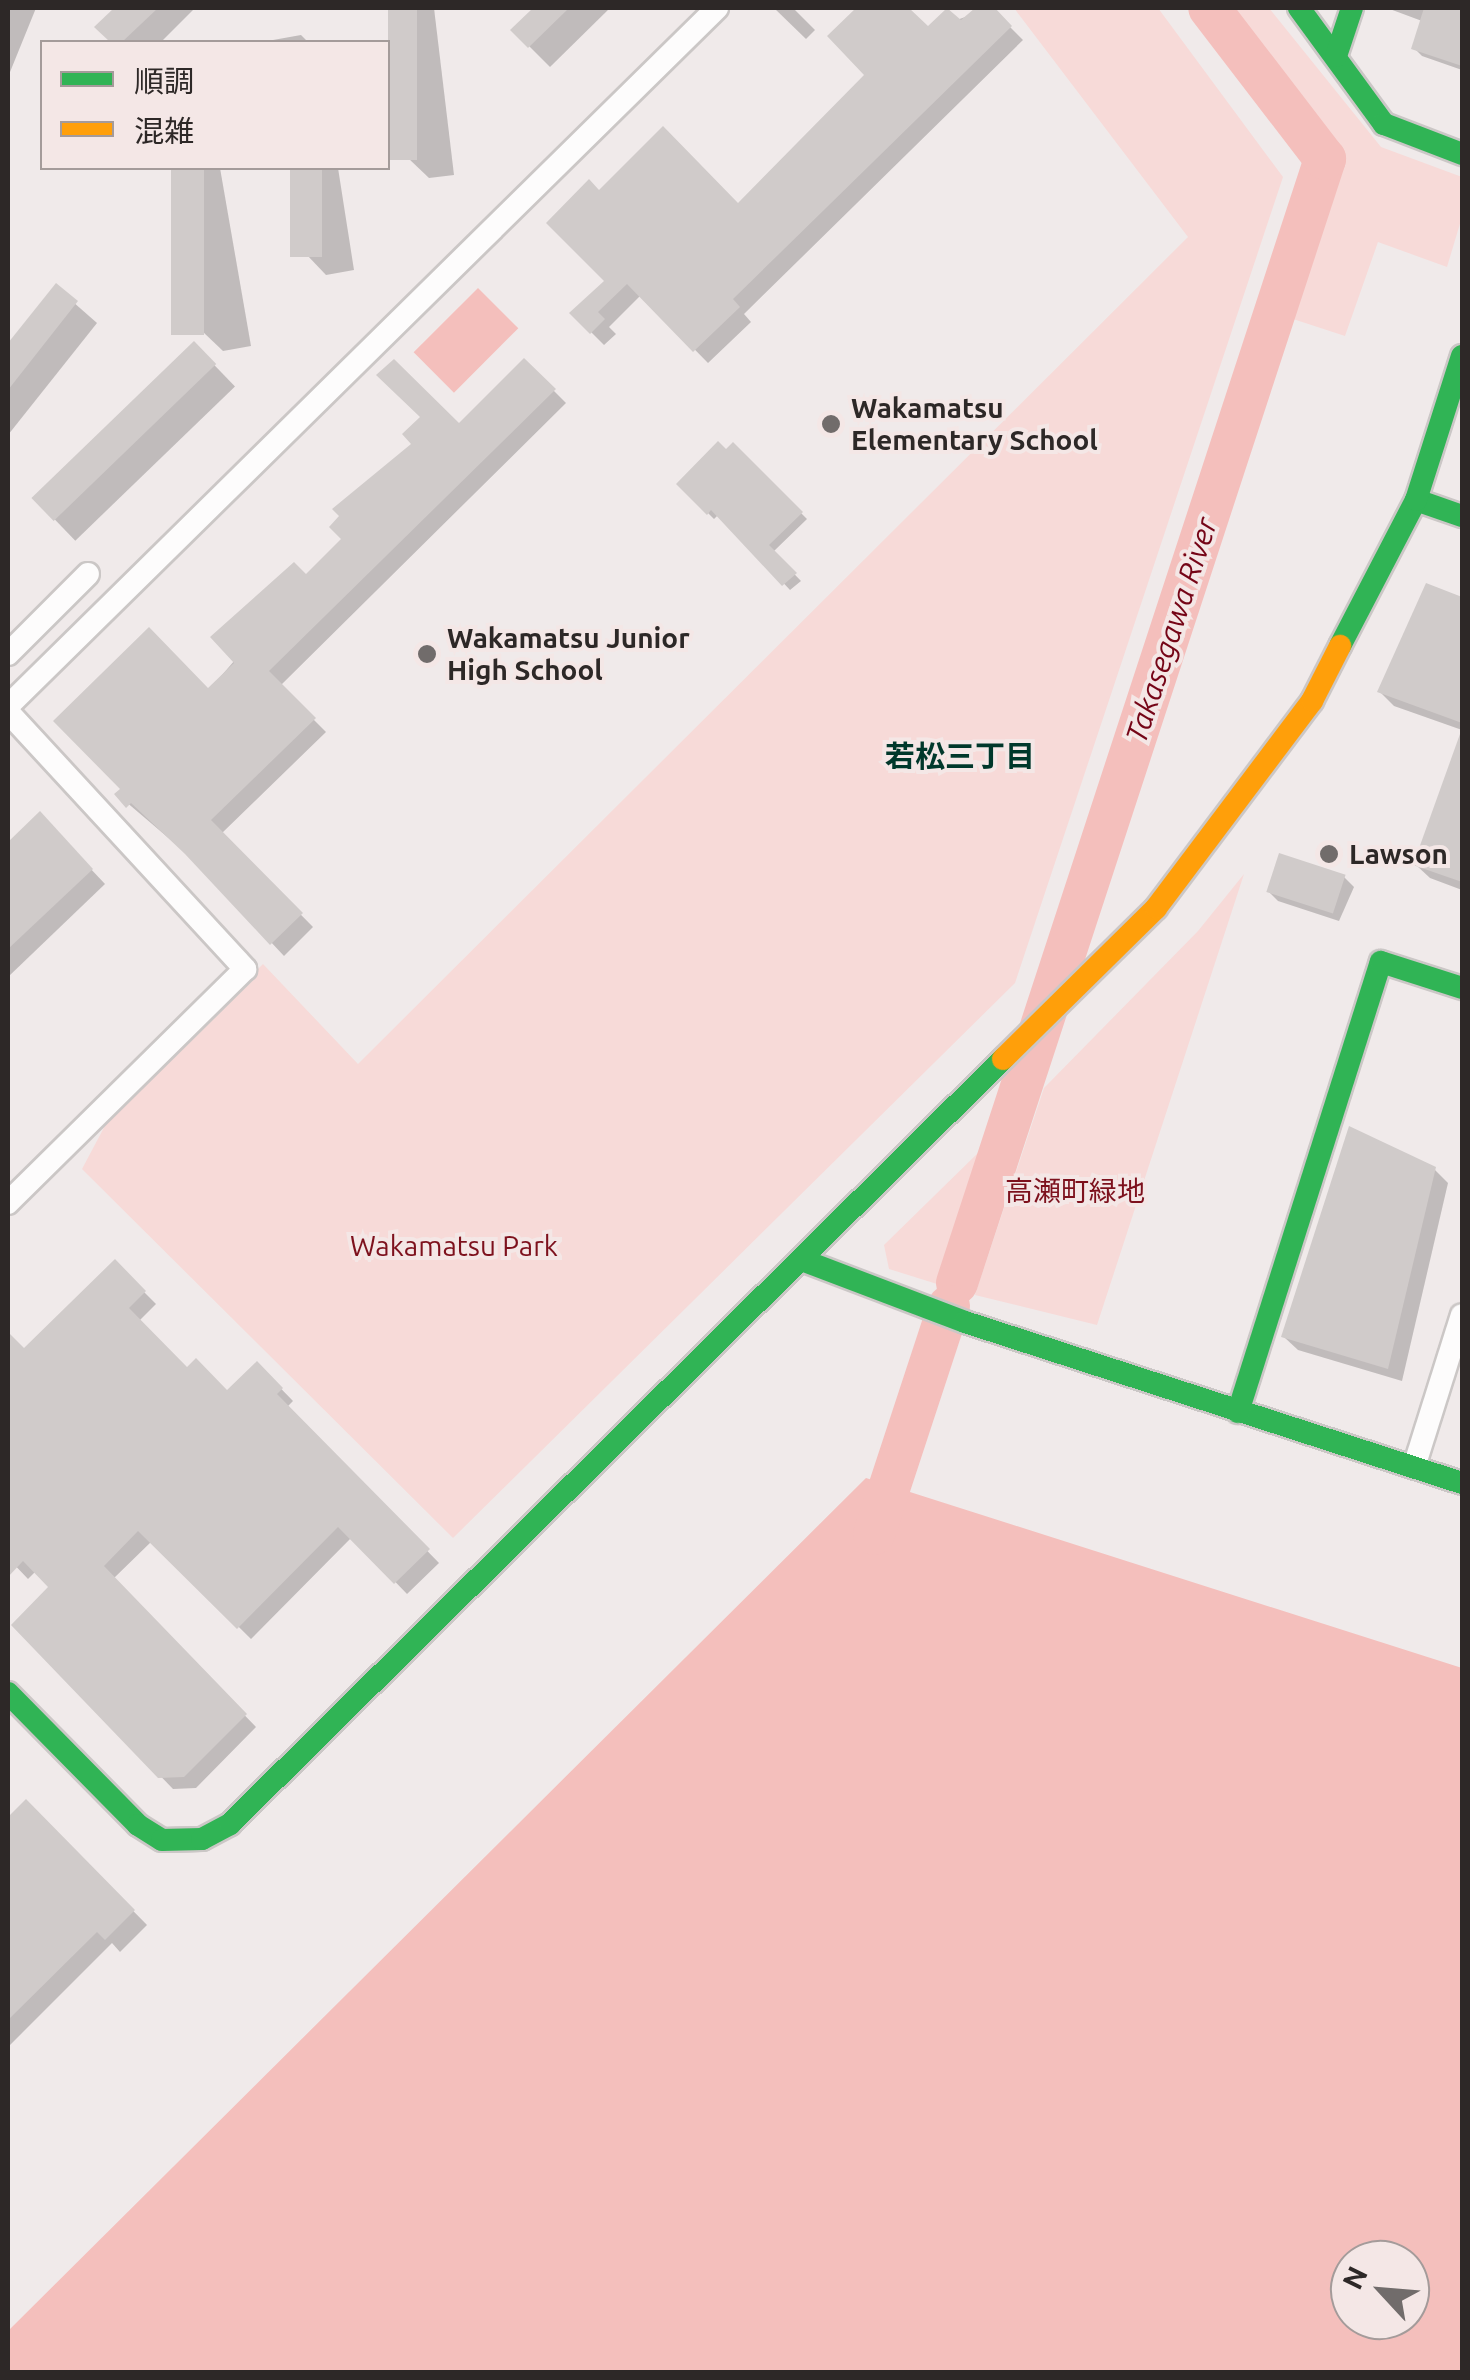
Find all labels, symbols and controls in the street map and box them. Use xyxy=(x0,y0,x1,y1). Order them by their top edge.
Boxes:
legend xyxy=(40,40,390,170)
text: 順調 xyxy=(134,64,194,98)
text: 混雑 xyxy=(134,114,194,148)
place label: Wakamatsu Elementary School xyxy=(851,391,1098,457)
marker: Wakamatsu Elementary School xyxy=(820,413,842,435)
water label: Takasegawa River xyxy=(1118,513,1224,747)
place label: Wakamatsu Junior High School xyxy=(447,621,690,687)
marker: Wakamatsu Junior High School xyxy=(416,643,438,665)
district label: 若松三丁目 xyxy=(885,738,1035,774)
place label: Lawson xyxy=(1349,837,1448,871)
marker: Lawson xyxy=(1318,843,1340,865)
park label: 高瀬町緑地 xyxy=(1005,1174,1145,1208)
park label: Wakamatsu Park xyxy=(350,1229,558,1263)
north arrow xyxy=(1330,2240,1430,2340)
text: N xyxy=(1336,2261,1373,2294)

